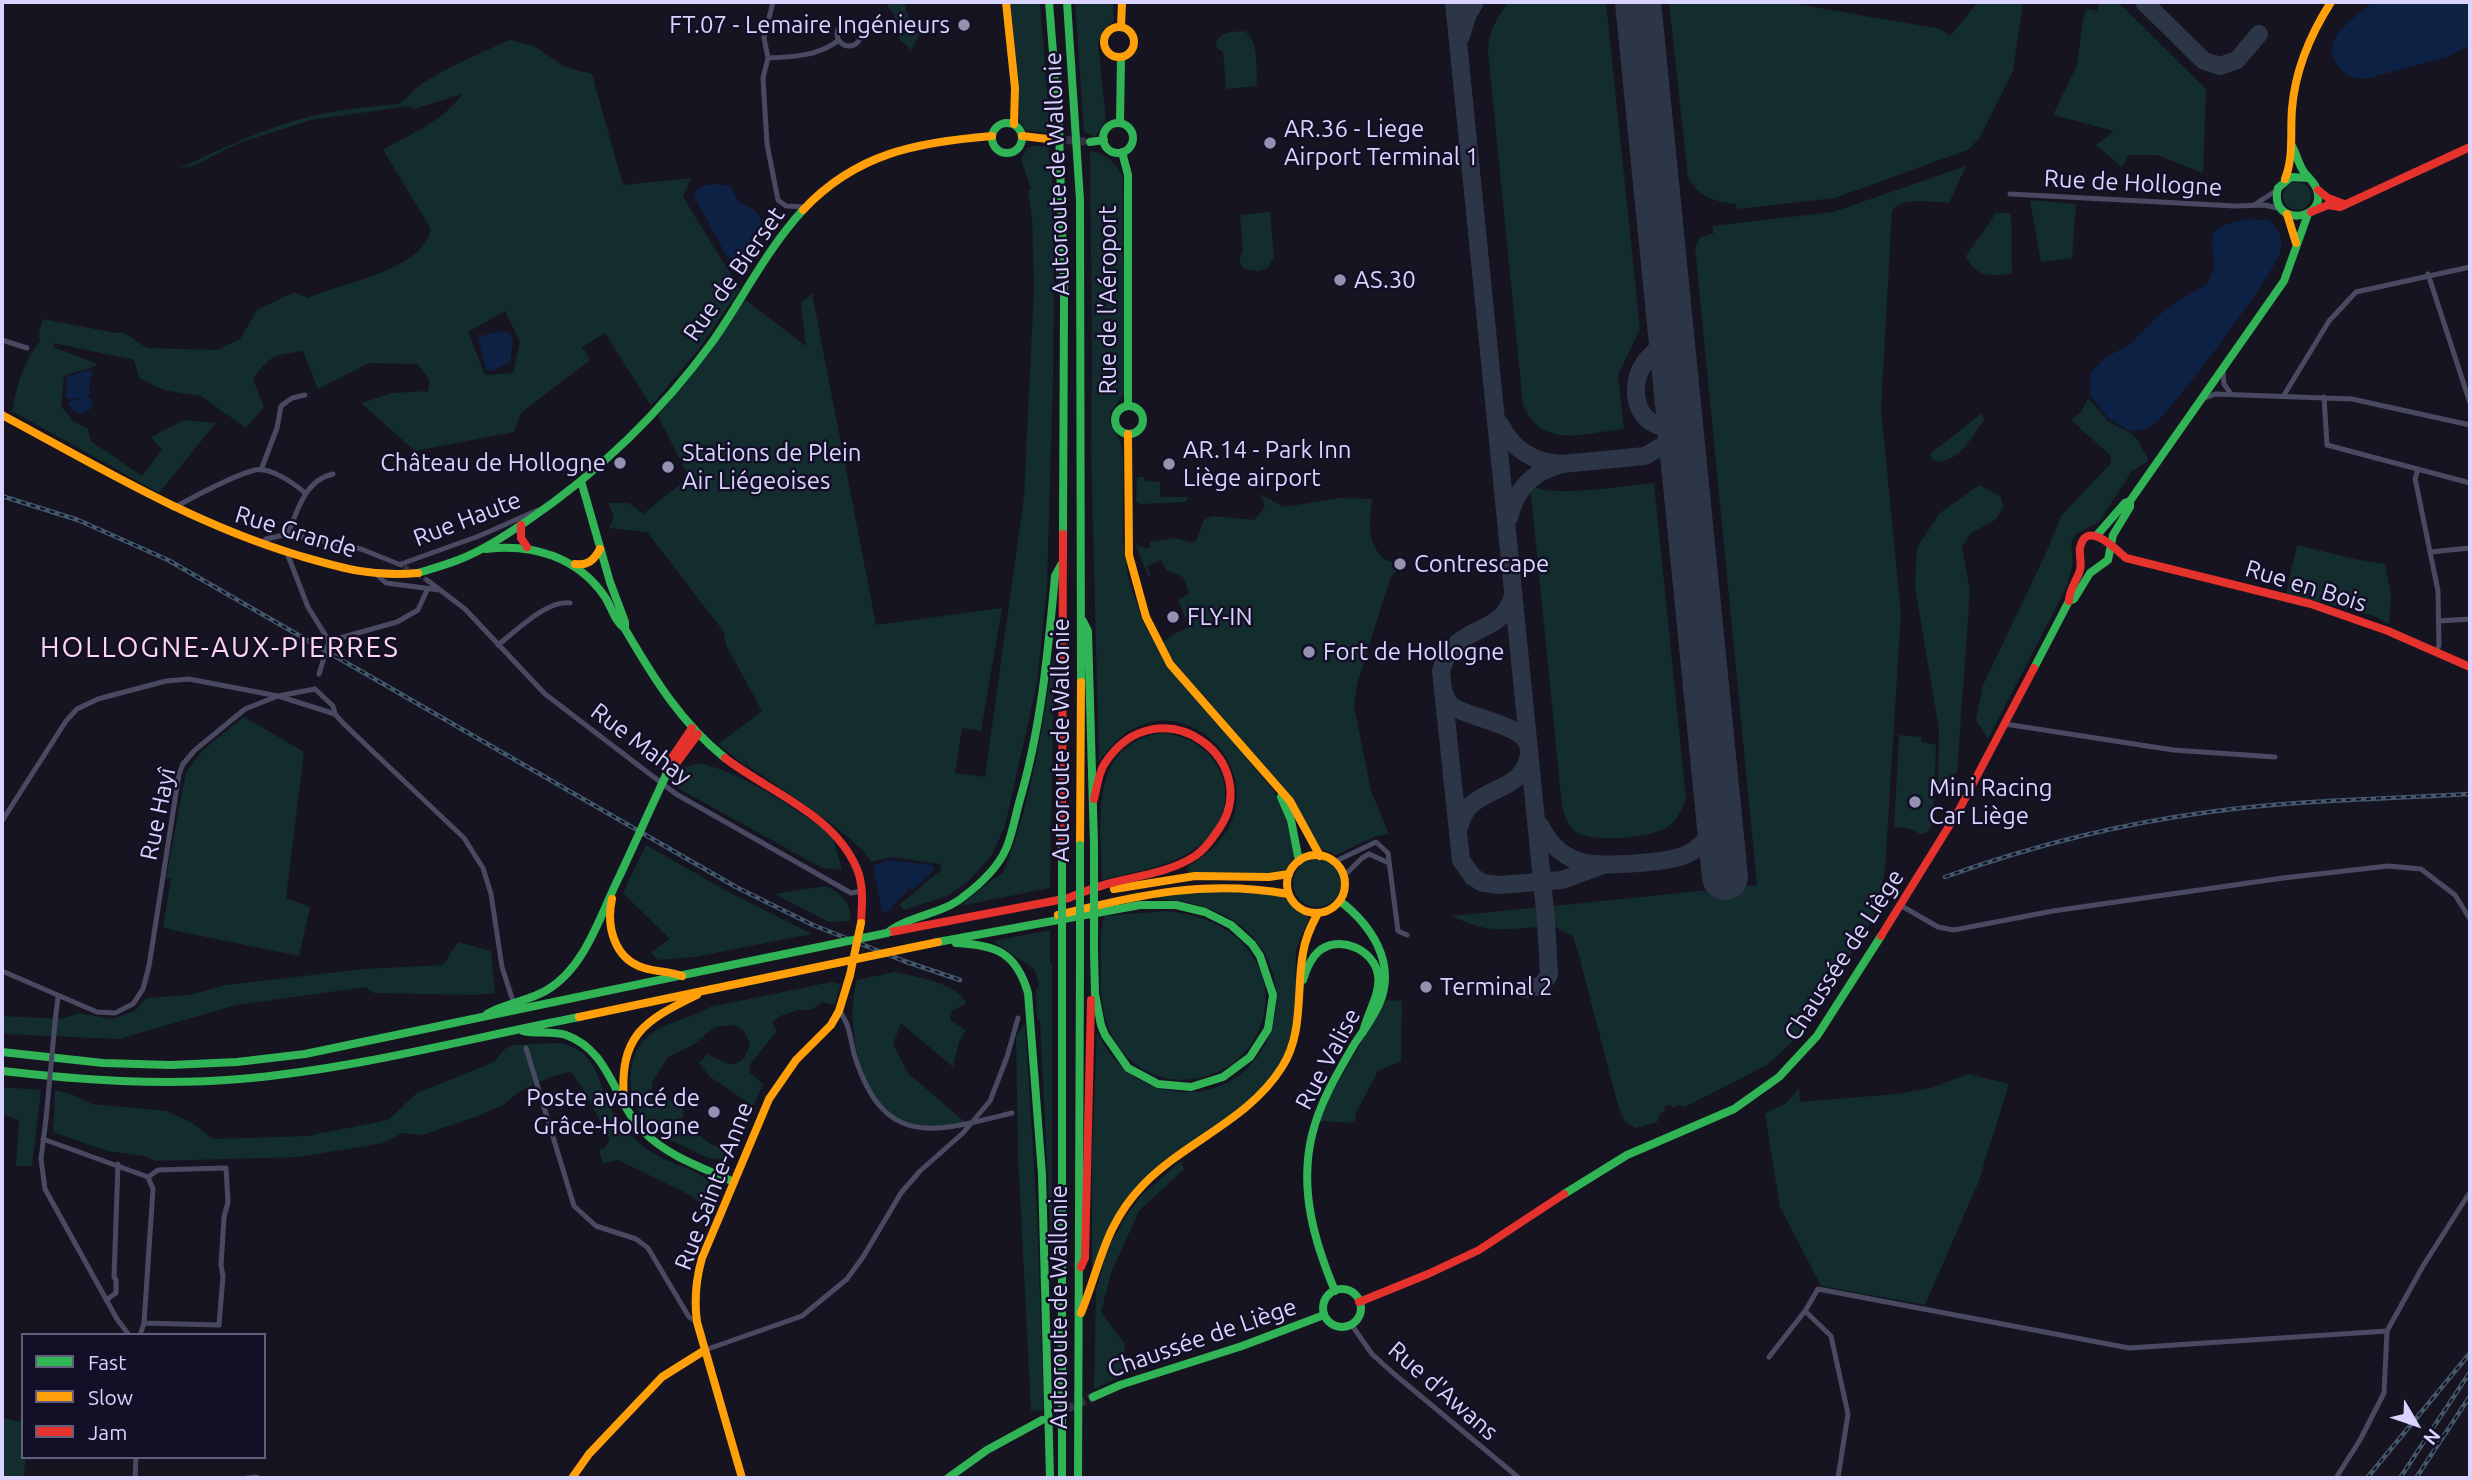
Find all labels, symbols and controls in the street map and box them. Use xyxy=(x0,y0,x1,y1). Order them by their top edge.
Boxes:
place label: FT.07 - Lemaire Ingénieurs xyxy=(669,11,950,39)
marker: FT.07 - Lemaire Ingénieurs xyxy=(956,17,972,33)
street label: Autoroute de Wallonie xyxy=(1038,52,1076,296)
place label: AR.36 - Liege Airport Terminal 1 xyxy=(1284,115,1479,171)
marker: AR.36 - Liege Airport Terminal 1 xyxy=(1262,135,1278,151)
street label: Rue de Hollogne xyxy=(2043,164,2223,202)
street label: Rue de Bierset xyxy=(677,202,791,346)
street label: Rue de l'Aéroport xyxy=(1094,205,1122,395)
place label: AS.30 xyxy=(1354,266,1416,294)
marker: AS.30 xyxy=(1332,272,1348,288)
place label: AR.14 - Park Inn Liège airport xyxy=(1183,436,1352,492)
place label: Stations de Plein Air Liégeoises xyxy=(682,439,861,495)
place label: Château de Hollogne xyxy=(380,449,606,477)
marker: Château de Hollogne xyxy=(612,455,628,471)
marker: AR.14 - Park Inn Liège airport xyxy=(1161,456,1177,472)
marker: Stations de Plein Air Liégeoises xyxy=(660,459,676,475)
street label: Rue Haute xyxy=(409,485,525,553)
street label: Rue Grande xyxy=(232,500,360,564)
place label: Contrescape xyxy=(1414,550,1549,578)
street label: Rue en Bois xyxy=(2242,554,2370,618)
marker: Contrescape xyxy=(1392,556,1408,572)
place label: FLY-IN xyxy=(1187,603,1253,631)
marker: FLY-IN xyxy=(1165,609,1181,625)
street label: Autoroute de Wallonie xyxy=(1047,618,1075,862)
district label: HOLLOGNE-AUX-PIERRES xyxy=(43,631,397,665)
place label: Fort de Hollogne xyxy=(1323,638,1505,666)
marker: Fort de Hollogne xyxy=(1301,644,1317,660)
street label: Rue Mahay xyxy=(585,697,697,791)
street label: Rue Hayî xyxy=(134,765,182,863)
place label: Mini Racing Car Liège xyxy=(1929,774,2052,830)
marker: Mini Racing Car Liège xyxy=(1907,794,1923,810)
street label: Chaussée de Liège xyxy=(1778,864,1910,1046)
place label: Terminal 2 xyxy=(1440,973,1552,1001)
marker: Terminal 2 xyxy=(1418,979,1434,995)
street label: Rue Valise xyxy=(1289,1004,1367,1114)
place label: Poste avancé de Grâce-Hollogne xyxy=(526,1084,700,1140)
street label: Rue Sainte-Anne xyxy=(669,1098,759,1274)
marker: Poste avancé de Grâce-Hollogne xyxy=(706,1104,722,1120)
street label: Autoroute de Wallonie xyxy=(1045,1185,1073,1429)
street label: Chaussée de Liège xyxy=(1104,1292,1300,1384)
legend xyxy=(21,1333,266,1459)
street label: Rue d'Awans xyxy=(1382,1335,1504,1447)
text: Fast xyxy=(88,1350,126,1374)
text: Slow xyxy=(88,1385,133,1409)
north arrow xyxy=(2381,1389,2451,1459)
text: Jam xyxy=(88,1420,127,1444)
text: N xyxy=(2419,1425,2445,1450)

